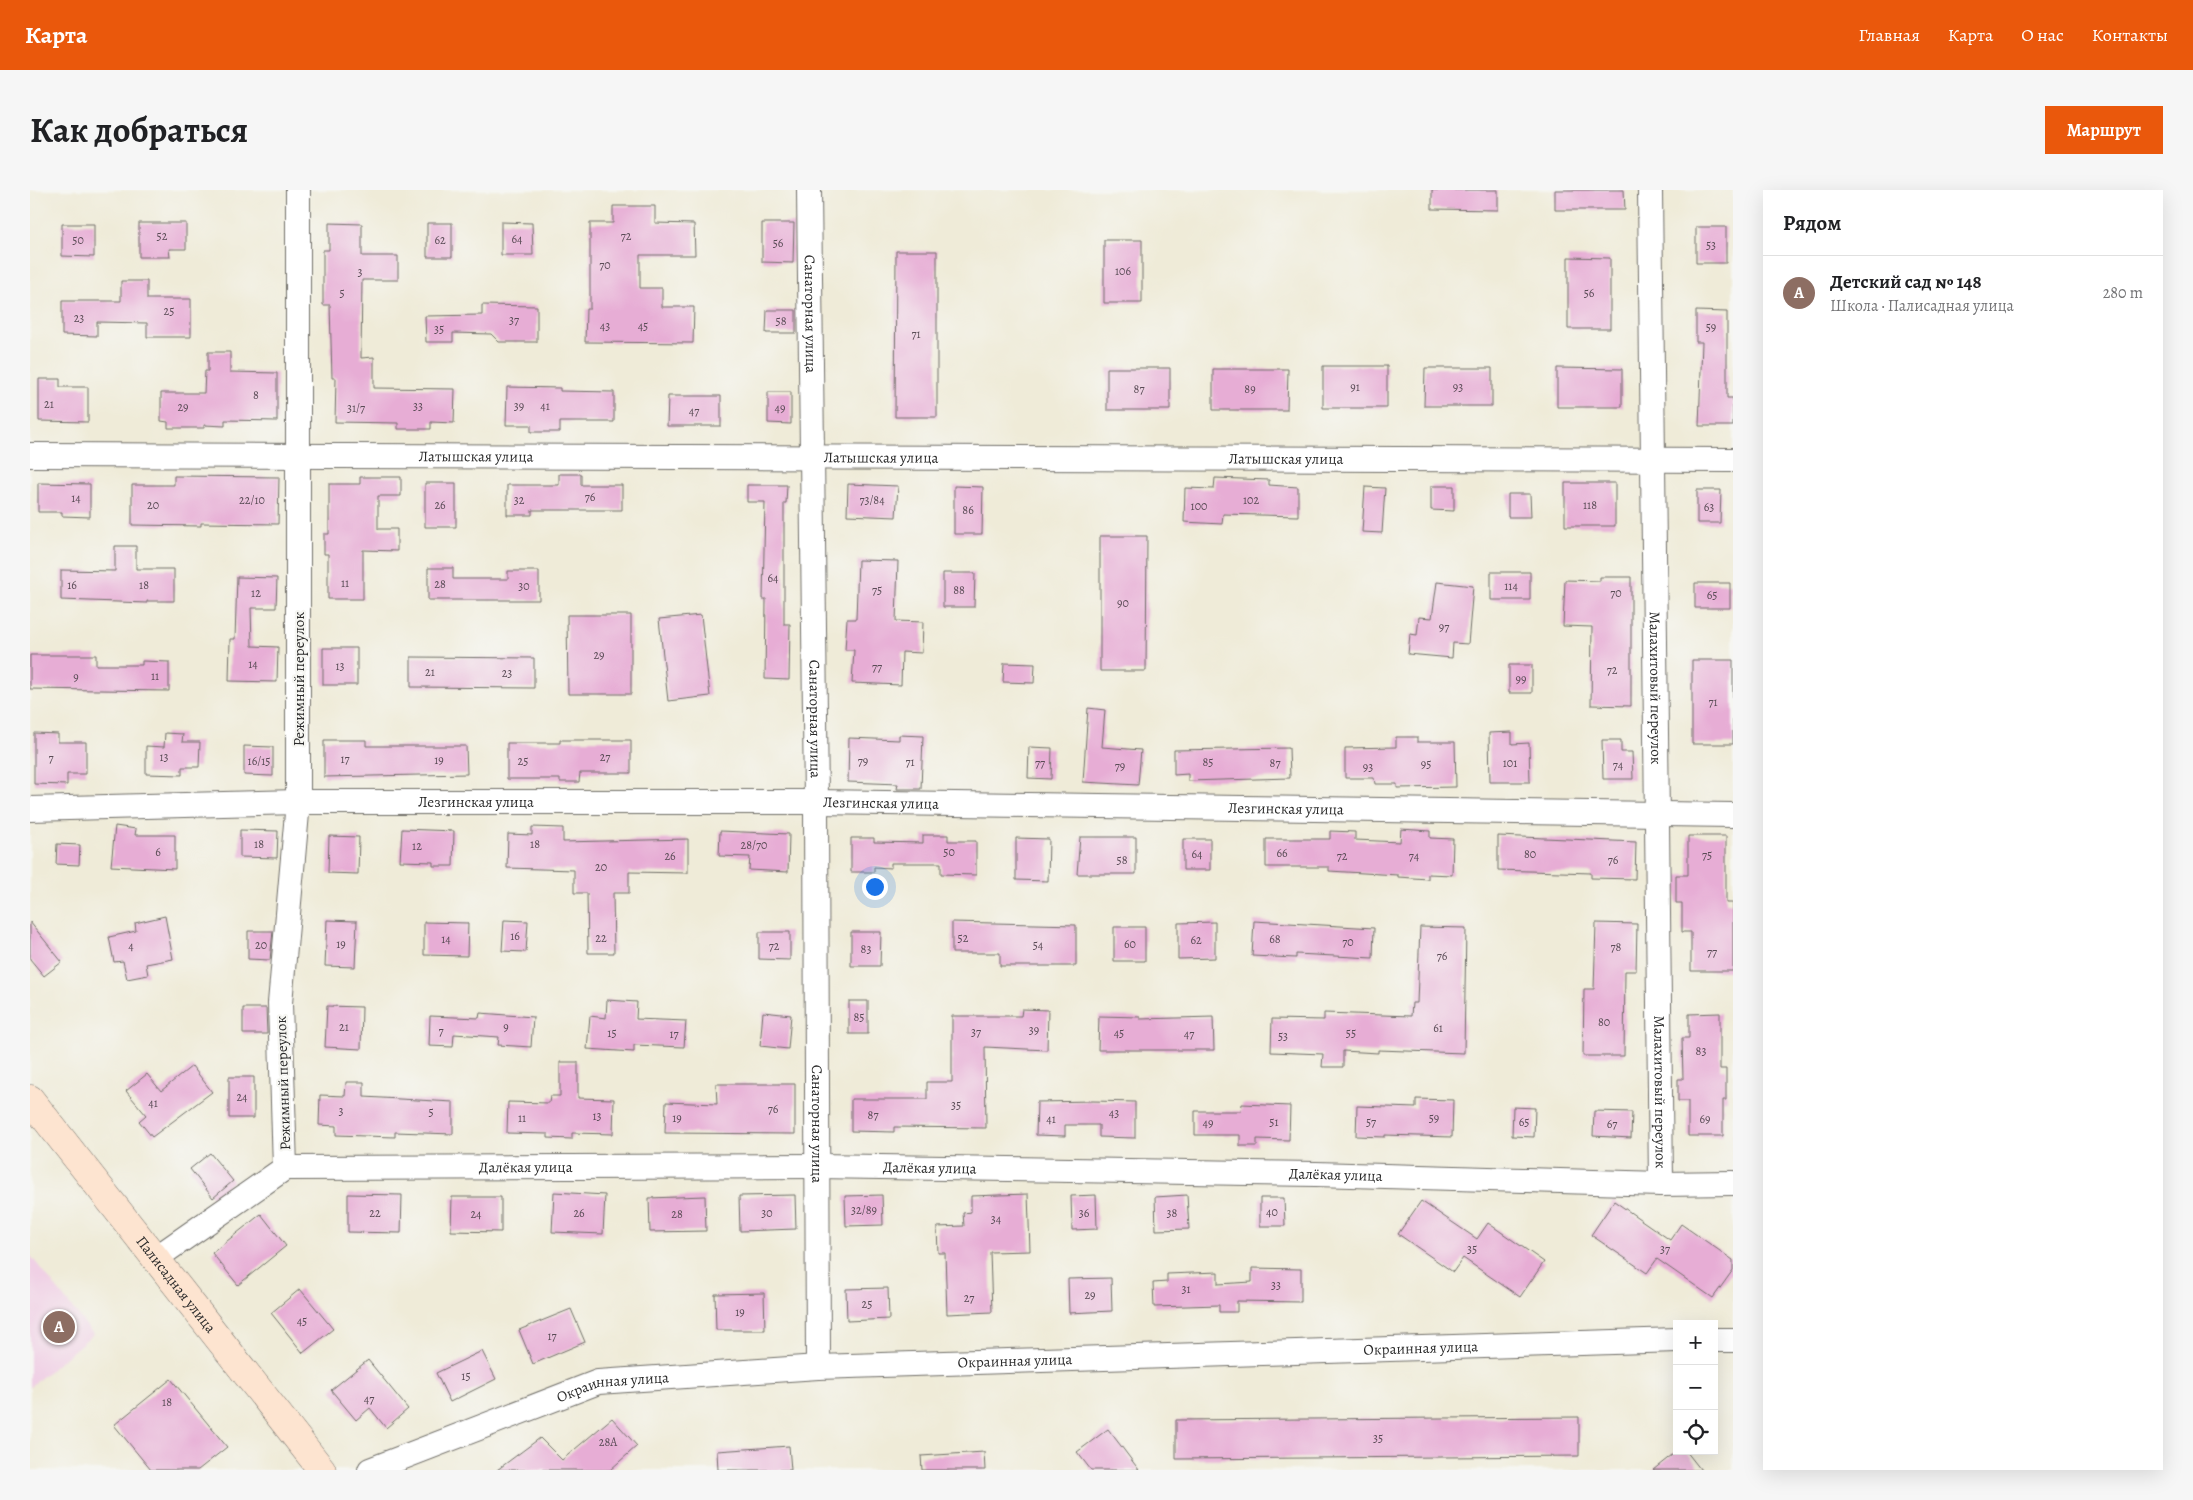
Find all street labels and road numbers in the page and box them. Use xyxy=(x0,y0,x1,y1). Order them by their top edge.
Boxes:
street label: Санаторная улица xyxy=(800,255,821,373)
street label: Латышская улица xyxy=(419,446,534,466)
street label: Латышская улица xyxy=(824,447,939,468)
street label: Латышская улица xyxy=(1229,449,1344,469)
street label: Малахитовый переулок xyxy=(1645,611,1666,765)
street label: Режимный переулок xyxy=(289,612,309,746)
street label: Санаторная улица xyxy=(804,660,826,778)
street label: Лезгинская улица xyxy=(418,792,534,812)
street label: Лезгинская улица xyxy=(823,792,939,814)
street label: Лезгинская улица xyxy=(1228,798,1344,819)
street label: Режимный переулок xyxy=(271,1015,295,1151)
street label: Малахитовый переулок xyxy=(1649,1015,1671,1169)
street label: Санаторная улица xyxy=(807,1065,827,1183)
street label: Далёкая улица xyxy=(479,1157,573,1177)
street label: Далёкая улица xyxy=(883,1157,977,1179)
street label: Далёкая улица xyxy=(1289,1164,1383,1186)
street label: Палисадная улица xyxy=(131,1232,220,1337)
street label: Окраинная улица xyxy=(1363,1336,1479,1360)
street label: Окраинная улица xyxy=(957,1349,1073,1373)
street label: Окраинная улица xyxy=(554,1367,670,1407)

